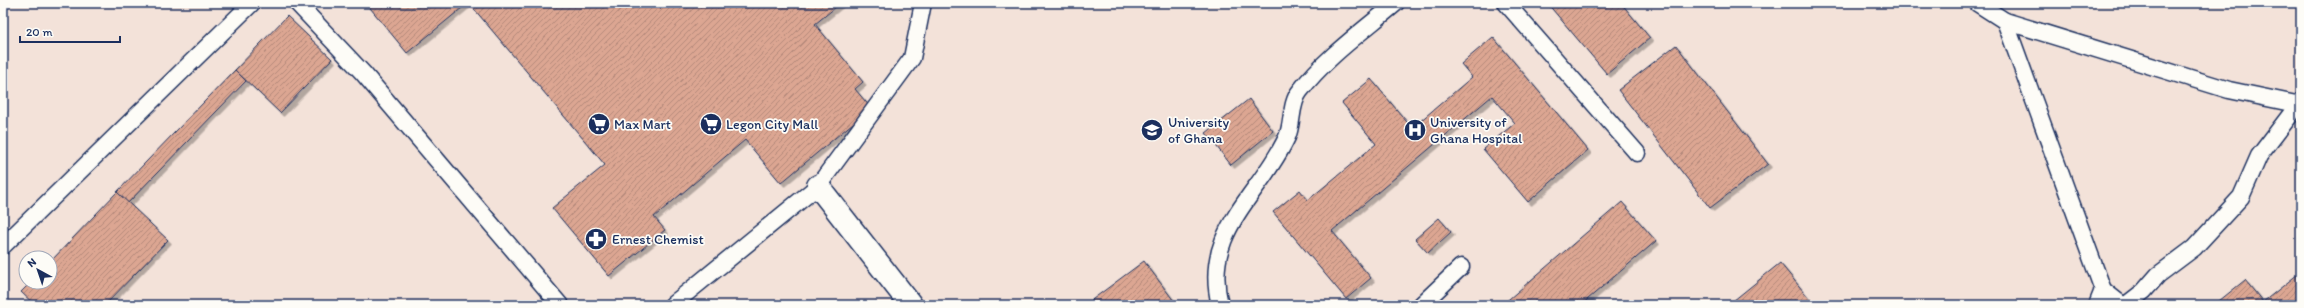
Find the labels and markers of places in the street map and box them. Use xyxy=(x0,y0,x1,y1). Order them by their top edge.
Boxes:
supermarket icon: Max Mart xyxy=(586,111,612,137)
supermarket icon: Legon City Mall xyxy=(698,111,724,137)
place label: University of Ghana xyxy=(1168,114,1229,147)
place label: University of Ghana Hospital xyxy=(1430,114,1522,147)
place label: Max Mart xyxy=(614,116,671,133)
place label: Legon City Mall xyxy=(726,116,818,133)
school or university icon: University of Ghana xyxy=(1139,117,1165,143)
hospital icon: University of Ghana Hospital xyxy=(1402,117,1428,143)
pharmacy icon: Ernest Chemist xyxy=(583,226,609,252)
place label: Ernest Chemist xyxy=(612,231,704,248)

